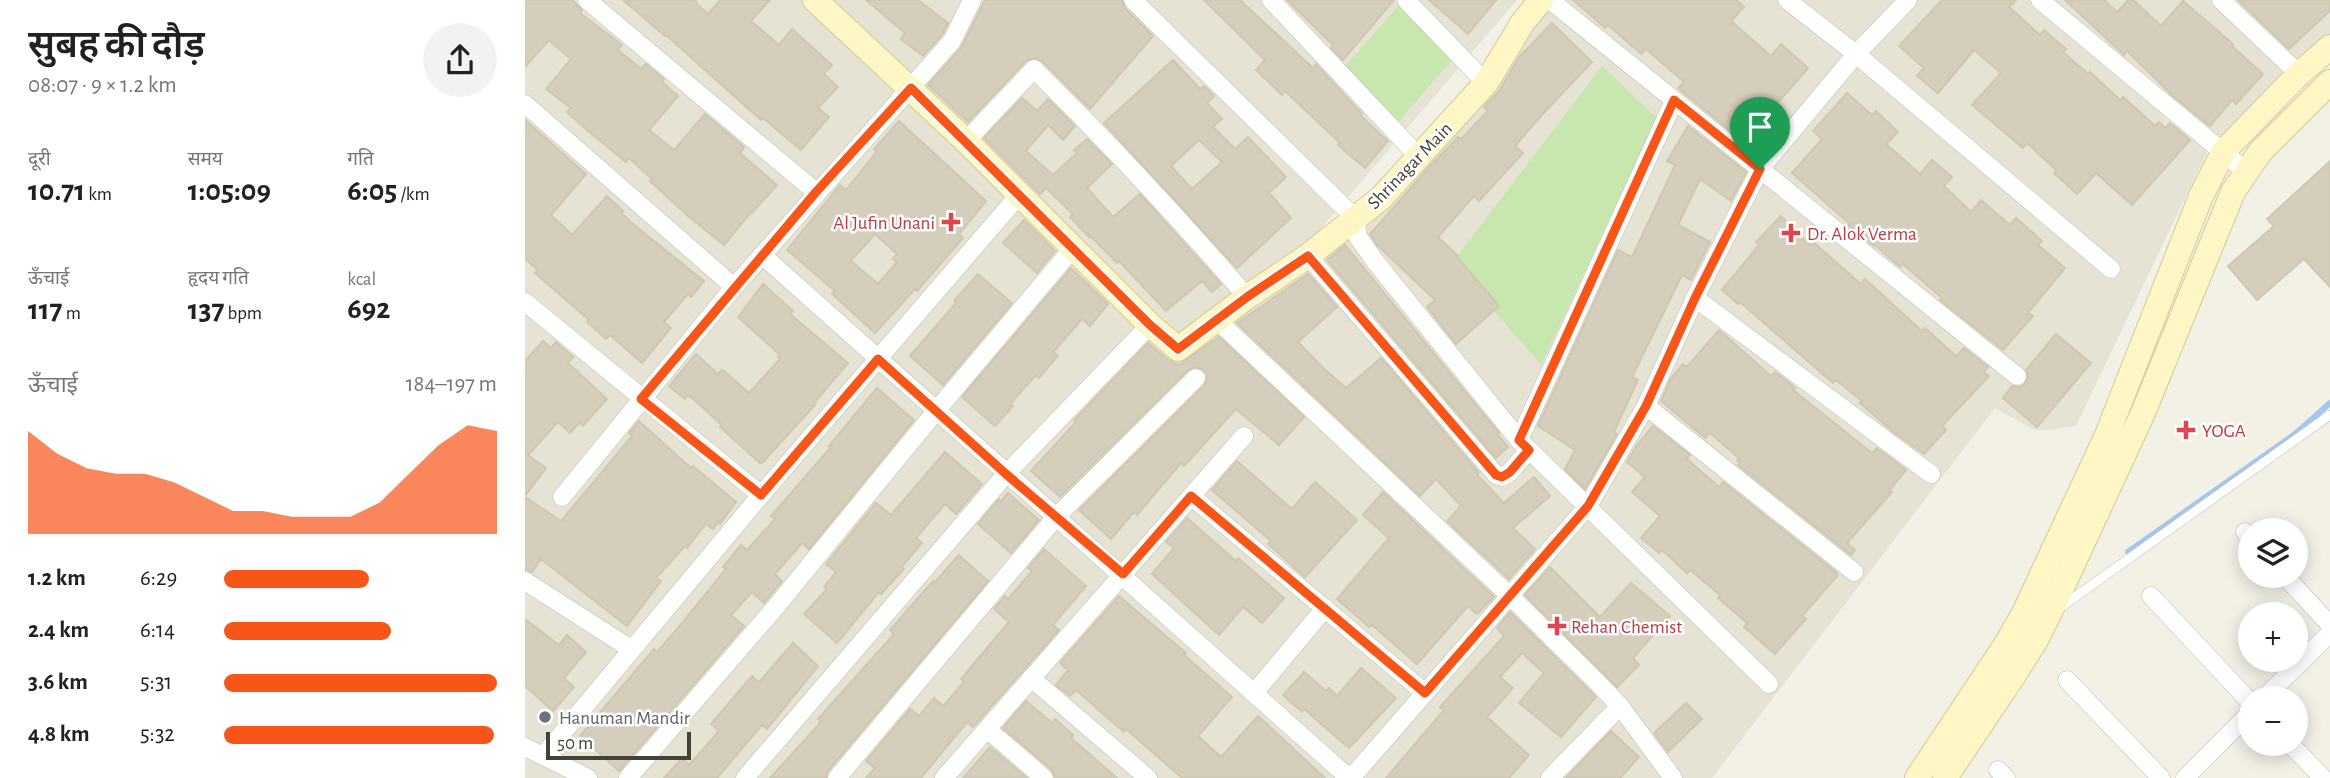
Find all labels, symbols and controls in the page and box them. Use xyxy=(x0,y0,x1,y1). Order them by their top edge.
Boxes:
button: share xyxy=(423,23,497,97)
text: सुबह की दौड़ xyxy=(28,27,205,65)
text: 08:07 · 9 × 1.2 km xyxy=(28,74,177,97)
pin xyxy=(1730,97,1790,169)
icon: arrive xyxy=(1741,108,1779,146)
street label: Shrinagar Main xyxy=(1364,119,1456,213)
text: दूरी xyxy=(28,150,51,169)
text: समय xyxy=(188,150,223,169)
text: गति xyxy=(347,150,374,169)
text: 10.71 xyxy=(28,176,85,206)
text: 1:05:09 xyxy=(188,176,271,206)
text: 6:05 xyxy=(347,176,397,206)
text: km xyxy=(85,185,112,204)
text: /km xyxy=(397,185,430,204)
marker: Al Jufin Unani xyxy=(941,212,961,232)
place label: Al Jufin Unani xyxy=(833,214,935,233)
marker: Dr. Alok Verma xyxy=(1781,223,1801,243)
place label: Dr. Alok Verma xyxy=(1807,225,1917,244)
text: ऊँचाई xyxy=(28,269,69,288)
text: हृदय गति xyxy=(188,269,249,288)
text: kcal xyxy=(347,270,376,289)
text: 692 xyxy=(347,294,390,324)
text: 117 xyxy=(28,295,63,325)
text: 137 xyxy=(188,295,224,325)
text: m xyxy=(63,304,81,323)
text: bpm xyxy=(224,304,262,323)
text: 184–197 m xyxy=(406,373,497,396)
text: ऊँचाई xyxy=(28,374,78,397)
marker: YOGA xyxy=(2176,420,2196,440)
place label: YOGA xyxy=(2202,422,2246,441)
map controls xyxy=(2238,518,2308,756)
button: layers xyxy=(2238,518,2308,588)
text: 1.2 km xyxy=(28,567,86,590)
text: 6:29 xyxy=(140,567,177,590)
button: + xyxy=(2238,602,2308,672)
marker: Rehan Chemist xyxy=(1549,618,1565,634)
place label: Rehan Chemist xyxy=(1571,618,1682,637)
text: 2.4 km xyxy=(28,619,89,642)
text: 6:14 xyxy=(140,619,175,642)
text: 3.6 km xyxy=(28,671,88,694)
text: 5:31 xyxy=(140,671,172,694)
button: − xyxy=(2238,686,2308,756)
marker: Hanuman Mandir xyxy=(537,709,553,725)
place label: Hanuman Mandir xyxy=(559,709,690,728)
text: 4.8 km xyxy=(28,723,90,746)
text: 5:32 xyxy=(140,723,175,746)
scale bar xyxy=(546,729,691,761)
text: 50 m xyxy=(557,734,593,753)

